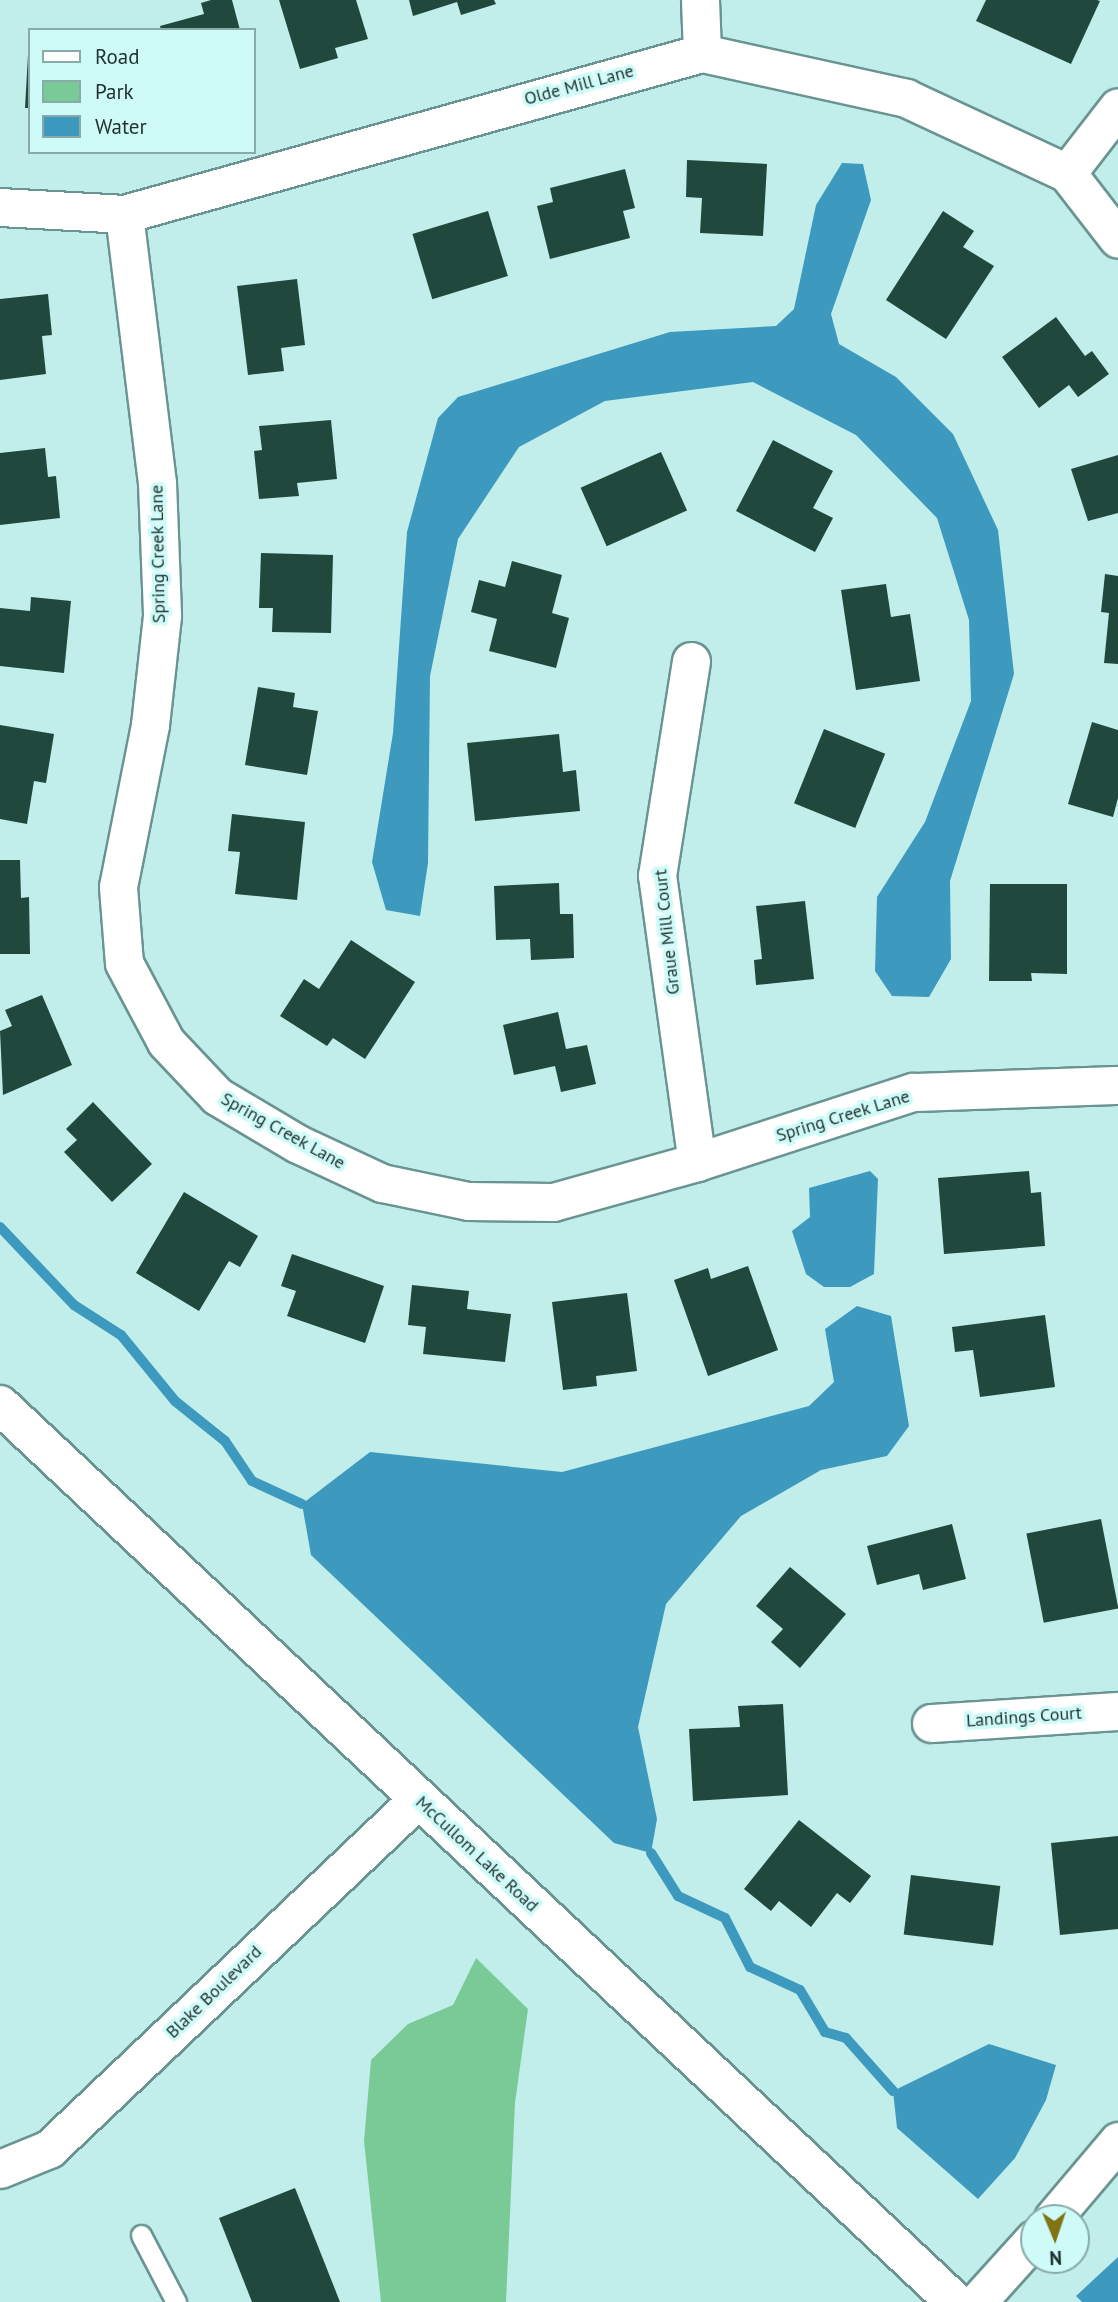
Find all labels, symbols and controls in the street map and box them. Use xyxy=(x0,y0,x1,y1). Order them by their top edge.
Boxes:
legend xyxy=(28,28,256,154)
text: Road xyxy=(95,43,139,70)
street label: Olde Mill Lane xyxy=(522,60,636,110)
text: Park xyxy=(95,78,134,105)
text: Water xyxy=(95,113,147,140)
street label: Spring Creek Lane xyxy=(146,484,170,624)
street label: Graue Mill Court xyxy=(650,868,684,996)
street label: Spring Creek Lane xyxy=(773,1085,913,1147)
street label: Spring Creek Lane xyxy=(217,1088,349,1174)
street label: Landings Court xyxy=(965,1702,1083,1732)
street label: McCullom Lake Road xyxy=(411,1792,543,1916)
street label: Blake Boulevard xyxy=(162,1941,266,2043)
north arrow xyxy=(1020,2204,1090,2274)
text: N xyxy=(1049,2246,1062,2270)

